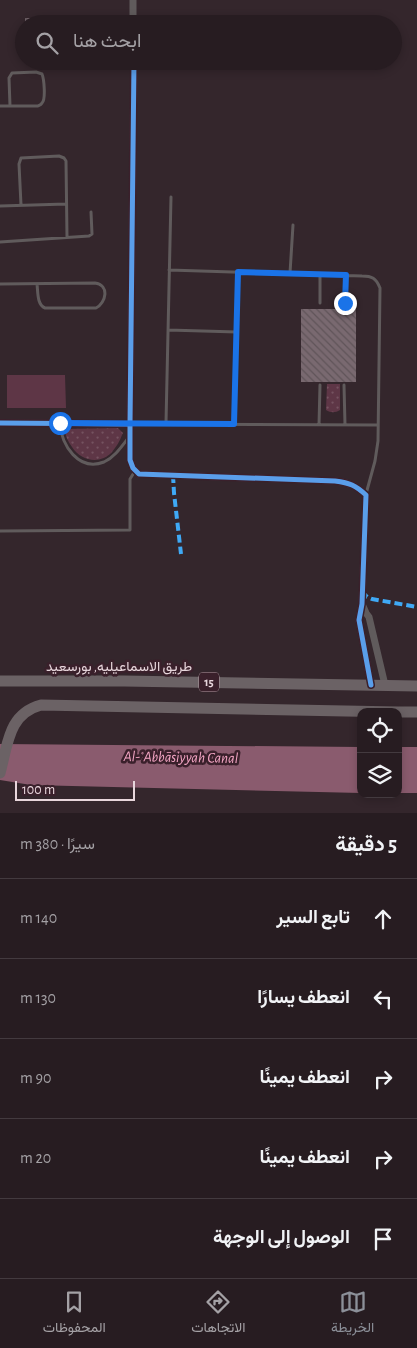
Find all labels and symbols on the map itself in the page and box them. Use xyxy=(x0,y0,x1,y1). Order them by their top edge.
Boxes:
route end xyxy=(334,292,357,315)
route start xyxy=(49,412,72,435)
street label: طريق الاسماعيليه, بورسعيد xyxy=(46,660,192,675)
road number: 15 xyxy=(199,672,219,692)
water label: Al-ʿAbbāsiyyah Canal xyxy=(122,749,239,766)
scale bar xyxy=(15,778,135,801)

